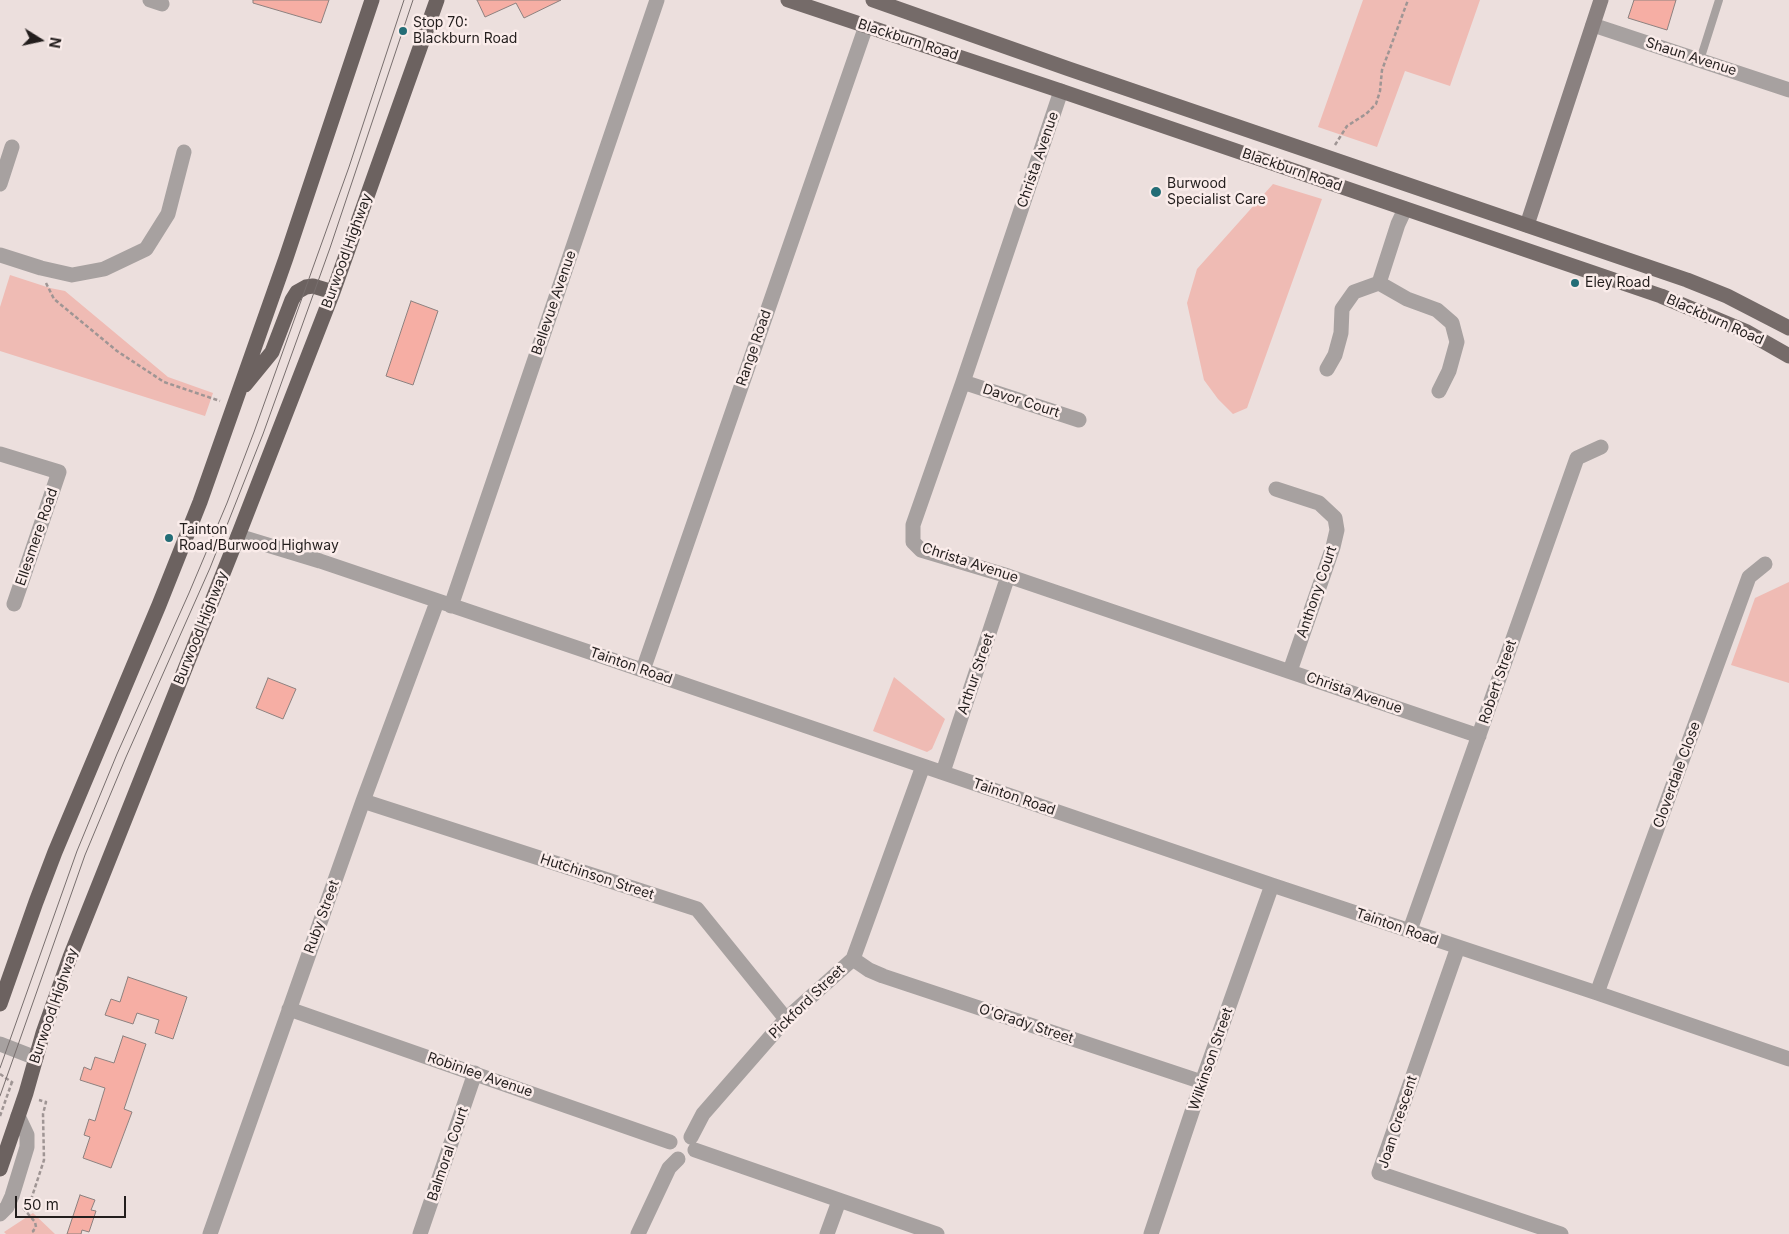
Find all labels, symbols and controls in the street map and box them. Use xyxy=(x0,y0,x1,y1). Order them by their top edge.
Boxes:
north arrow xyxy=(15,15,65,65)
place label: Stop 70: Blackburn Road xyxy=(413,15,517,48)
street label: Blackburn Road xyxy=(856,16,960,64)
marker: Stop 70: Blackburn Road xyxy=(397,25,409,37)
street label: Shaun Avenue xyxy=(1643,34,1739,80)
text: N xyxy=(46,36,65,49)
street label: Christa Avenue xyxy=(1014,110,1062,210)
street label: Blackburn Road xyxy=(1240,145,1344,195)
place label: Burwood Specialist Care xyxy=(1167,176,1266,208)
marker: Burwood Specialist Care xyxy=(1149,185,1163,199)
street label: Burwood Highway xyxy=(318,191,376,311)
street label: Bellevue Avenue xyxy=(528,249,580,357)
place label: Eley Road xyxy=(1585,275,1650,291)
marker: Eley Road xyxy=(1569,277,1581,289)
street label: Blackburn Road xyxy=(1664,291,1766,349)
street label: Range Road xyxy=(733,308,775,388)
street label: Davor Court xyxy=(980,381,1062,421)
street label: Ellesmere Road xyxy=(12,486,62,588)
place label: Tainton Road/Burwood Highway xyxy=(179,522,339,554)
marker: Tainton Road/Burwood Highway xyxy=(163,532,175,544)
street label: Christa Avenue xyxy=(920,539,1020,587)
street label: Anthony Court xyxy=(1293,544,1341,640)
street label: Burwood Highway xyxy=(171,569,231,687)
street label: Arthur Street xyxy=(954,631,998,717)
street label: Robert Street xyxy=(1476,638,1520,726)
street label: Tainton Road xyxy=(587,644,675,688)
street label: Christa Avenue xyxy=(1304,669,1404,717)
street label: Cloverdale Close xyxy=(1650,719,1704,831)
street label: Tainton Road xyxy=(970,775,1058,819)
street label: Hutchinson Street xyxy=(538,851,656,903)
street label: Ruby Street xyxy=(301,878,343,956)
street label: Tainton Road xyxy=(1353,905,1441,949)
street label: Burwood Highway xyxy=(26,946,82,1066)
street label: Pickford Street xyxy=(766,962,848,1042)
street label: O'Grady Street xyxy=(977,1001,1075,1047)
street label: Wilkinson Street xyxy=(1186,1005,1236,1113)
street label: Robinlee Avenue xyxy=(425,1049,535,1101)
street label: Joan Crescent xyxy=(1375,1074,1421,1170)
street label: Balmoral Court xyxy=(424,1105,472,1203)
scale bar xyxy=(18,1186,129,1218)
text: 50 m xyxy=(23,1195,59,1214)

